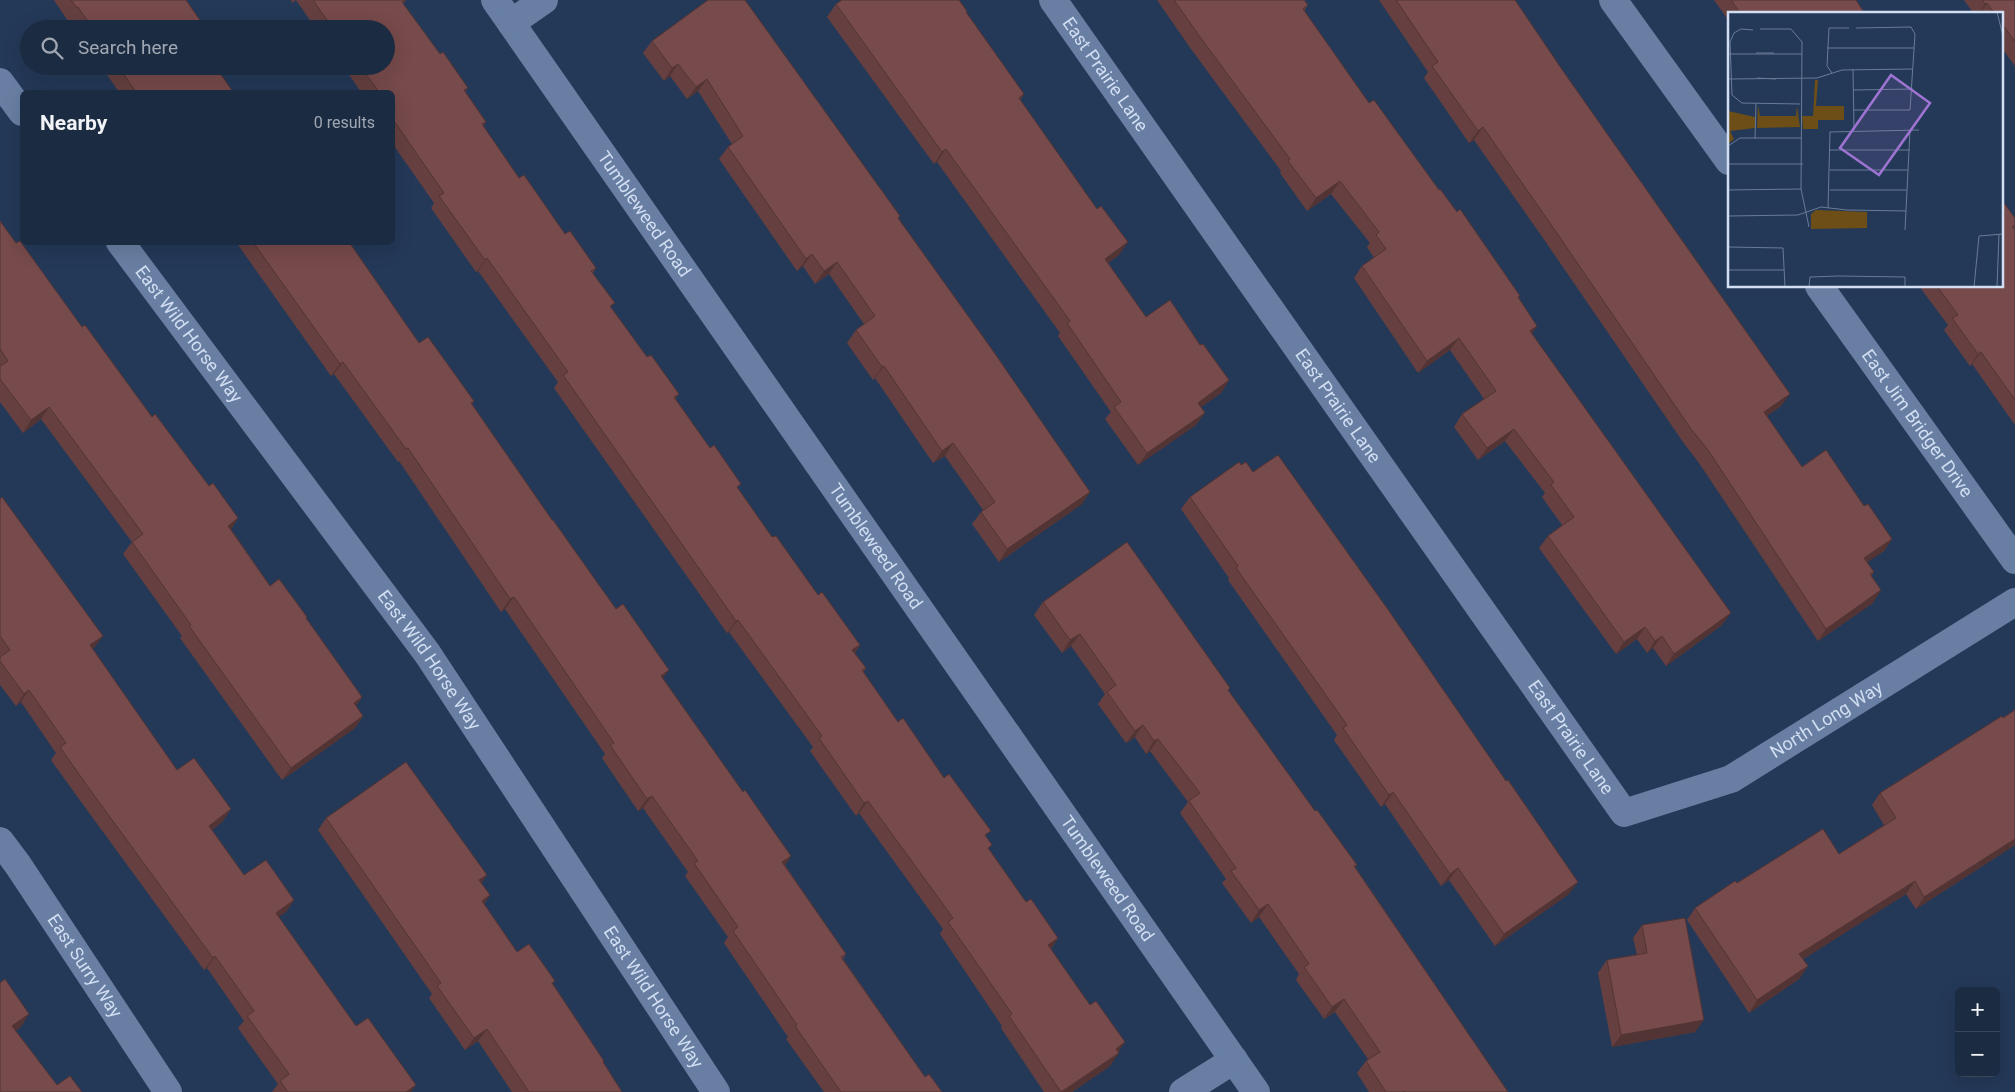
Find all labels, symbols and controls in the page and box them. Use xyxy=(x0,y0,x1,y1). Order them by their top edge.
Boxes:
inset map xyxy=(1728,12,2002,288)
street label: East Prairie Lane xyxy=(1058,13,1153,135)
search box xyxy=(20,20,395,75)
icon: search xyxy=(38,34,66,62)
text: Search here xyxy=(78,36,178,59)
text: Nearby xyxy=(40,111,107,135)
text: 0 results xyxy=(314,113,375,132)
street label: Tumbleweed Road xyxy=(594,147,696,281)
street label: East Wild Horse Way xyxy=(131,261,247,407)
street label: East Prairie Lane xyxy=(1291,345,1386,467)
street label: East Jim Bridger Drive xyxy=(1858,345,1978,501)
street label: Tumbleweed Road xyxy=(825,479,927,613)
street label: East Wild Horse Way xyxy=(374,586,486,734)
street label: East Prairie Lane xyxy=(1524,676,1618,798)
street label: North Long Way xyxy=(1766,676,1886,762)
street label: Tumbleweed Road xyxy=(1057,812,1159,945)
street label: East Surry Way xyxy=(43,910,127,1022)
street label: East Wild Horse Way xyxy=(600,922,708,1072)
map controls xyxy=(1955,987,2000,1077)
button: + xyxy=(1955,987,2000,1032)
button: − xyxy=(1955,1032,2000,1077)

